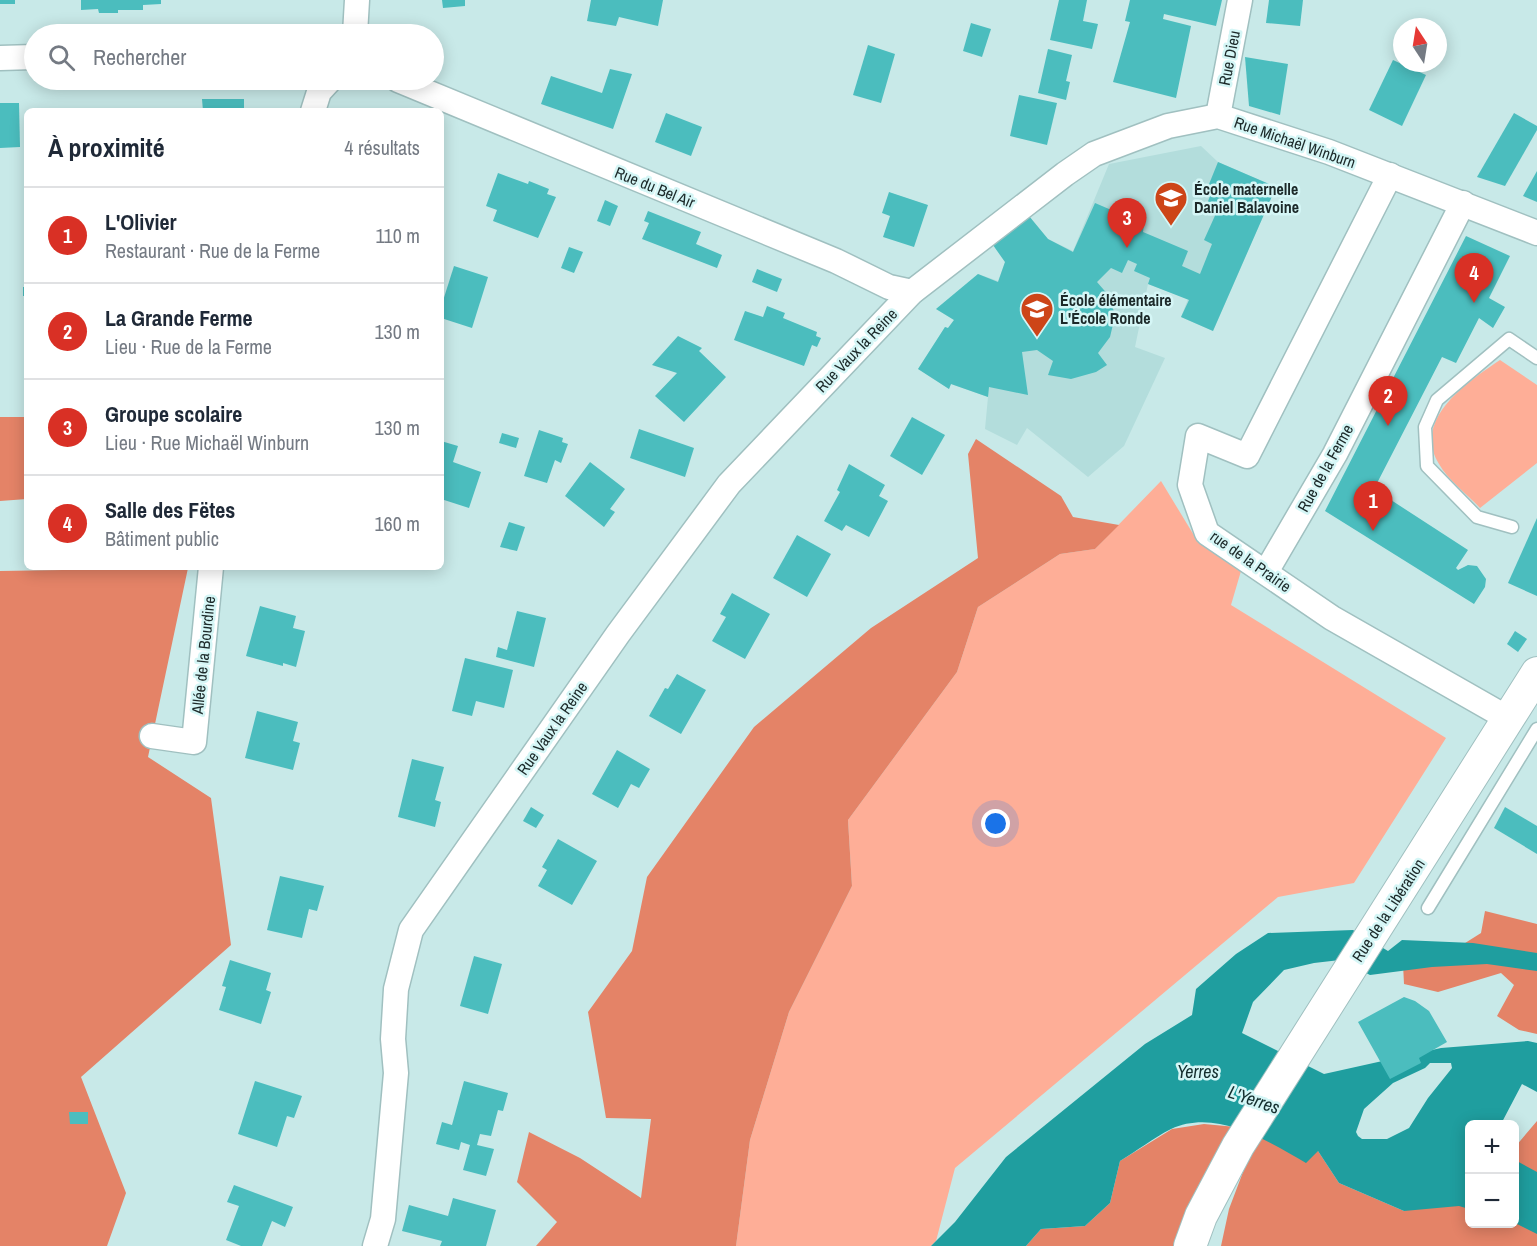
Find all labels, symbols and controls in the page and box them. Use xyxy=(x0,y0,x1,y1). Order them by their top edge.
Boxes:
north arrow xyxy=(1393,18,1447,72)
search box xyxy=(24,24,444,90)
street label: Rue Dieu xyxy=(1213,29,1245,87)
icon: search xyxy=(45,41,78,74)
text: Rechercher xyxy=(93,42,186,72)
street label: Rue Michaël Winburn xyxy=(1231,111,1359,173)
text: À proximité xyxy=(48,130,165,165)
text: 4 résultats xyxy=(344,134,420,161)
street label: Rue du Bel Air xyxy=(612,161,699,213)
place label: École maternelle Daniel Balavoine xyxy=(1194,178,1299,218)
school or university icon: École maternelle Daniel Balavoine xyxy=(1153,180,1189,227)
pin: 3 xyxy=(1108,198,1146,248)
text: L'Olivier xyxy=(105,207,176,237)
text: 1 xyxy=(63,222,72,249)
text: 110 m xyxy=(376,222,420,249)
text: Restaurant · Rue de la Ferme xyxy=(105,237,320,264)
pin: 4 xyxy=(1454,254,1494,303)
place label: École élémentaire L'École Ronde xyxy=(1060,289,1172,329)
school or university icon: École élémentaire L'École Ronde xyxy=(1019,291,1055,338)
text: La Grande Ferme xyxy=(105,303,253,333)
street label: Rue Vaux la Reine xyxy=(810,303,902,397)
text: 2 xyxy=(63,318,72,345)
text: 130 m xyxy=(374,318,420,345)
text: Lieu · Rue de la Ferme xyxy=(105,333,272,360)
pin: 2 xyxy=(1368,376,1408,426)
text: Groupe scolaire xyxy=(105,399,242,429)
text: 3 xyxy=(63,414,72,441)
text: 130 m xyxy=(374,414,420,441)
street label: Rue de la Ferme xyxy=(1292,420,1358,516)
text: Lieu · Rue Michaël Winburn xyxy=(105,429,309,456)
pin: 1 xyxy=(1354,482,1392,531)
text: Salle des Fëtes xyxy=(105,495,235,525)
text: 4 xyxy=(63,510,72,537)
text: 160 m xyxy=(374,510,420,537)
text: Bâtiment public xyxy=(105,525,219,552)
street label: rue de la Prairie xyxy=(1206,525,1296,597)
street label: Allée de la Bourdine xyxy=(186,595,220,716)
street label: Rue Vaux la Reine xyxy=(512,677,592,779)
your location xyxy=(981,809,1010,838)
street label: Rue de la Libération xyxy=(1346,854,1430,966)
water label: Yerres xyxy=(1177,1059,1219,1084)
water label: L'Yerres xyxy=(1225,1079,1283,1120)
map controls xyxy=(1465,1120,1519,1228)
button: + xyxy=(1465,1120,1519,1174)
button: − xyxy=(1465,1174,1519,1228)

